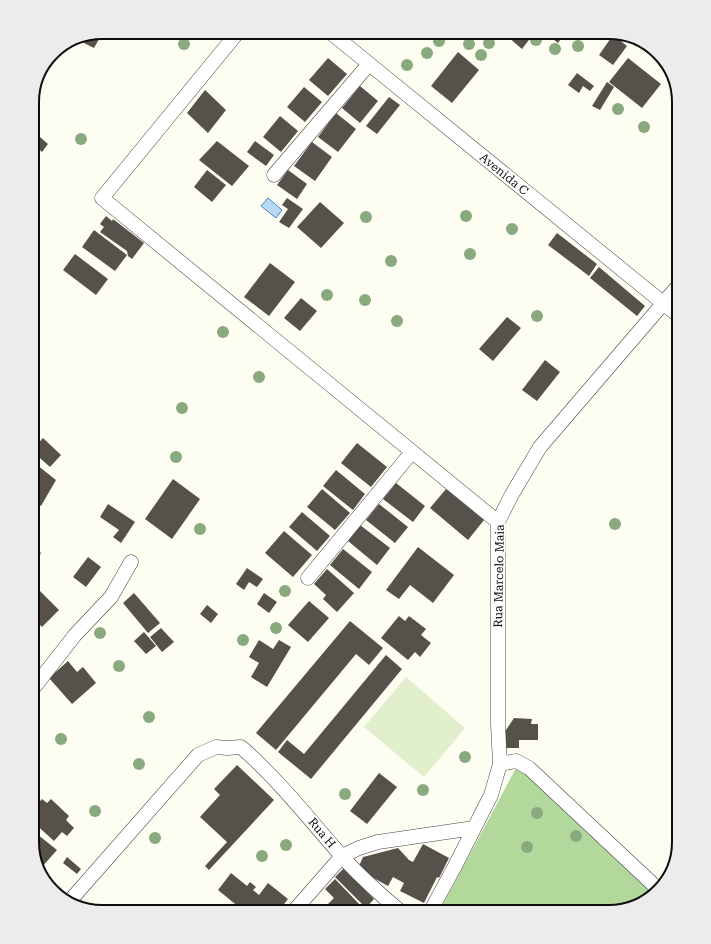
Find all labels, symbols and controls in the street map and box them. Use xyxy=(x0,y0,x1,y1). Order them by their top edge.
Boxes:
street label: Avenida C xyxy=(477,150,532,198)
street label: Rua Marcelo Maia xyxy=(491,524,507,628)
street label: Rua H xyxy=(305,815,339,851)

